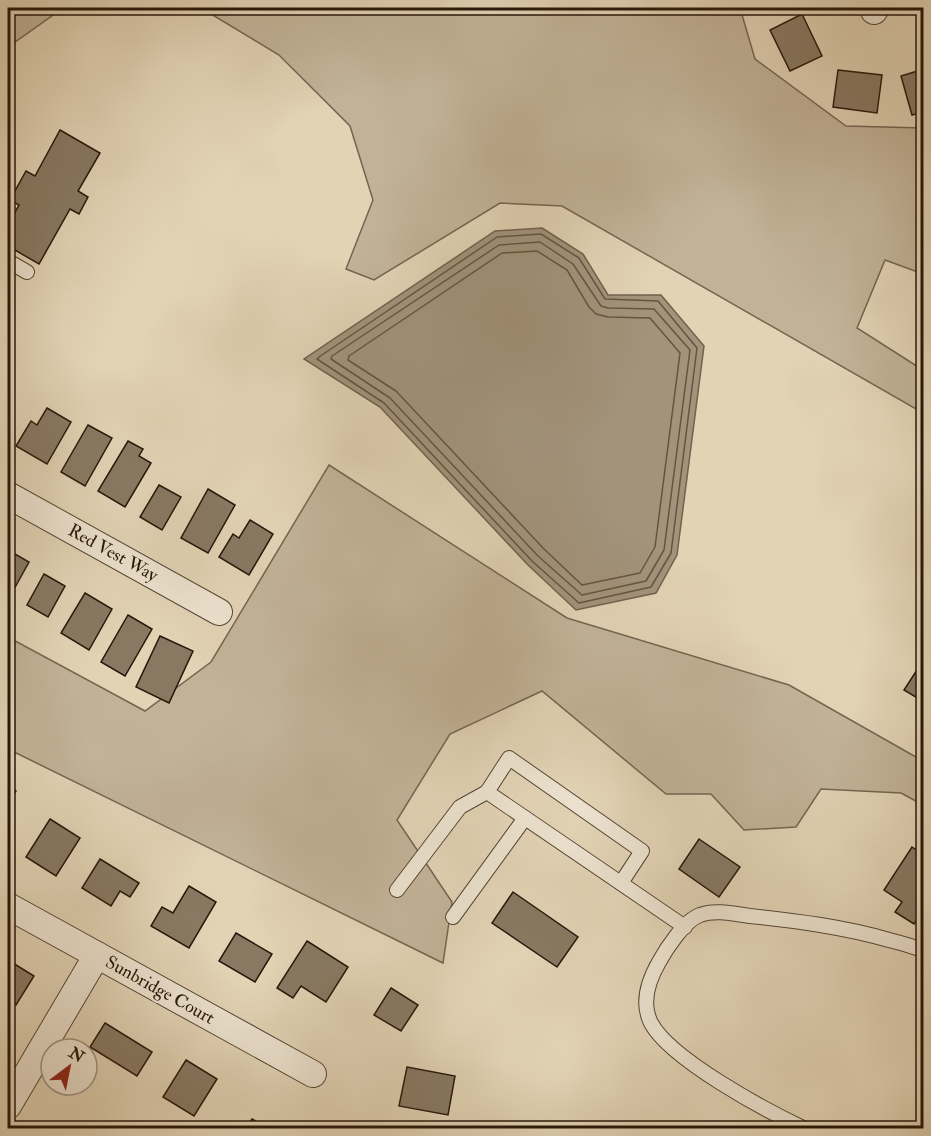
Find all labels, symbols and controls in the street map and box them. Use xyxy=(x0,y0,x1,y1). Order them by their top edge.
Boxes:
street label: Red Vest Way xyxy=(64,519,163,588)
street label: Sunbridge Court xyxy=(101,951,219,1030)
north arrow xyxy=(39,1037,99,1097)
text: N xyxy=(64,1042,88,1068)

